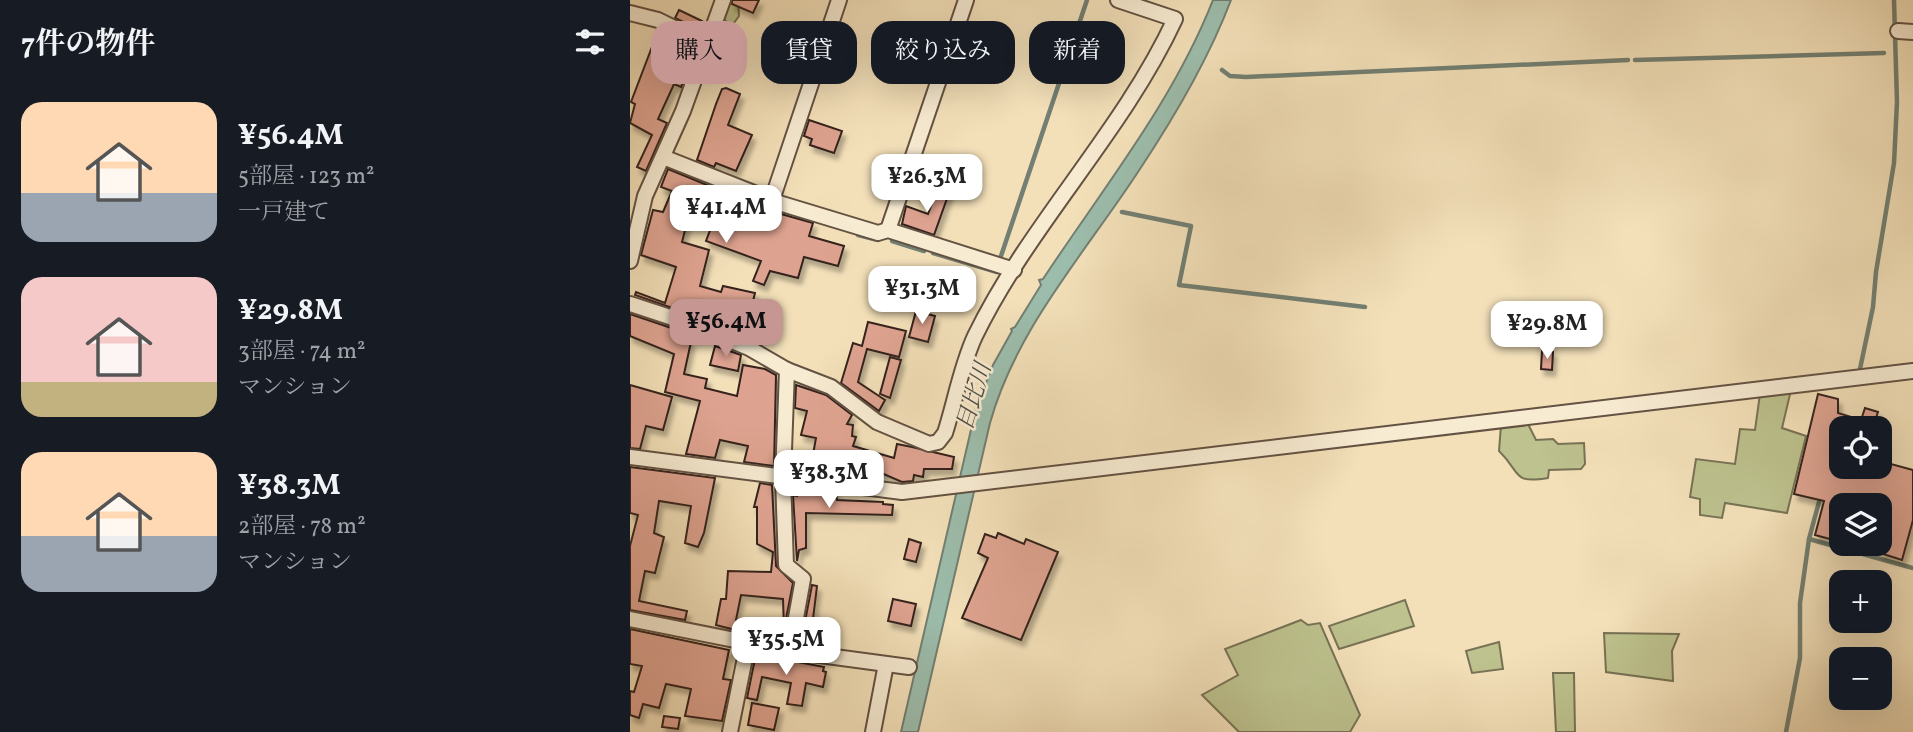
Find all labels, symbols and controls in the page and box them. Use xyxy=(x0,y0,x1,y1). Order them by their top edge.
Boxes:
chip: 購入 xyxy=(651,21,747,84)
chip: 賃貸 xyxy=(761,21,857,84)
chip: 絞り込み xyxy=(871,21,1015,84)
chip: 新着 xyxy=(1029,21,1125,84)
icon: filters xyxy=(571,23,609,61)
text: 7件の物件 xyxy=(21,24,155,66)
text: ¥56.4M xyxy=(238,115,344,157)
icon: home xyxy=(77,130,161,214)
pin: ¥26.3M xyxy=(870,154,984,214)
text: 5部屋 · 123 m² xyxy=(238,161,375,193)
text: ¥26.3M xyxy=(887,161,967,193)
pin: ¥41.4M xyxy=(669,186,783,245)
text: ¥41.4M xyxy=(686,192,766,224)
text: 一戸建て xyxy=(238,197,330,229)
pin: ¥31.3M xyxy=(865,266,979,326)
text: ¥31.3M xyxy=(884,273,960,305)
text: ¥29.8M xyxy=(238,290,343,332)
pin: ¥56.4M xyxy=(669,300,783,359)
pin: ¥29.8M xyxy=(1490,302,1604,361)
icon: home xyxy=(77,305,161,389)
text: ¥56.4M xyxy=(686,306,766,338)
text: ¥29.8M xyxy=(1507,308,1587,340)
text: 3部屋 · 74 m² xyxy=(238,336,366,368)
water label: 目比川 xyxy=(950,356,1001,435)
text: マンション xyxy=(238,372,352,404)
map controls xyxy=(1829,416,1892,710)
button: locate xyxy=(1829,416,1892,479)
pin: ¥38.3M xyxy=(772,450,886,510)
text: ¥38.3M xyxy=(790,457,868,489)
text: ¥38.3M xyxy=(238,465,340,507)
icon: home xyxy=(77,480,161,564)
button: layers xyxy=(1829,493,1892,556)
text: 2部屋 · 78 m² xyxy=(238,511,366,543)
text: マンション xyxy=(238,547,352,579)
button: + xyxy=(1829,570,1892,633)
pin: ¥35.5M xyxy=(729,618,843,677)
text: ¥35.5M xyxy=(748,624,824,656)
button: − xyxy=(1829,647,1892,710)

